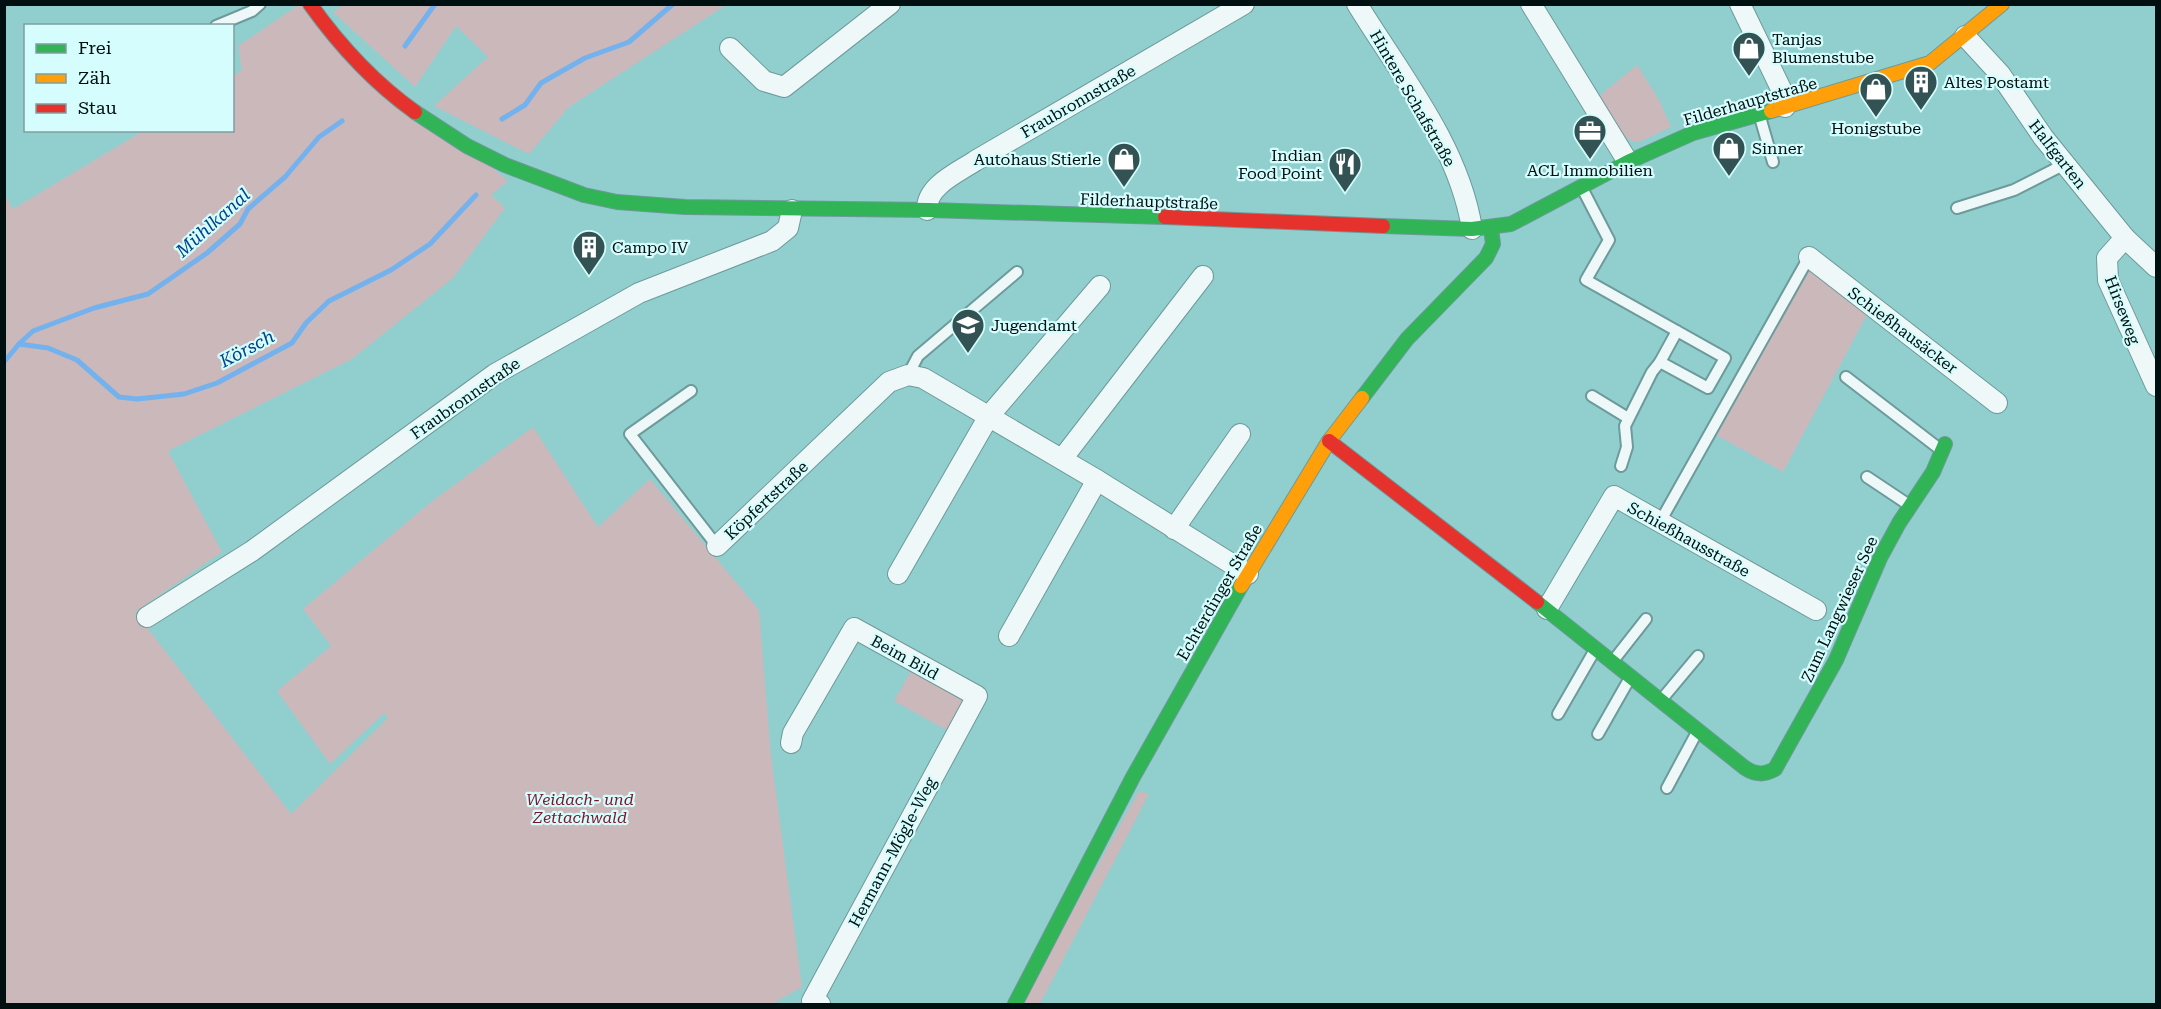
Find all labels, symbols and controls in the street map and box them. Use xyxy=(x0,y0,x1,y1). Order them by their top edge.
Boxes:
legend xyxy=(24,24,234,132)
street label: Hintere Schafstraße xyxy=(1366,27,1459,170)
shop icon: Tanjas Blumenstube xyxy=(1731,30,1767,77)
place label: Tanjas Blumenstube xyxy=(1772,30,1874,67)
text: Frei xyxy=(78,37,112,58)
street label: Fraubronnstraße xyxy=(1018,61,1139,142)
building icon: Altes Postamt xyxy=(1903,64,1939,111)
text: Zäh xyxy=(78,67,111,88)
shop icon: Honigstube xyxy=(1858,71,1894,118)
street label: Filderhauptstraße xyxy=(1681,73,1819,130)
place label: Altes Postamt xyxy=(1944,73,2049,92)
text: Stau xyxy=(78,97,117,118)
office icon: ACL Immobilien xyxy=(1572,113,1608,160)
street label: Halfgarten xyxy=(2025,116,2090,192)
place label: Honigstube xyxy=(1831,119,1921,138)
shop icon: Sinner xyxy=(1711,130,1747,177)
place label: Sinner xyxy=(1752,139,1803,158)
shop icon: Autohaus Stierle xyxy=(1106,141,1142,188)
place label: Indian Food Point xyxy=(1238,146,1322,183)
restaurant icon: Indian Food Point xyxy=(1327,146,1363,193)
place label: Autohaus Stierle xyxy=(974,150,1101,169)
place label: ACL Immobilien xyxy=(1527,161,1653,180)
water label: Mühlkanal xyxy=(171,184,254,262)
street label: Filderhauptstraße xyxy=(1080,190,1218,213)
building icon: Campo IV xyxy=(571,229,607,276)
place label: Campo IV xyxy=(612,238,689,257)
street label: Hirseweg xyxy=(2101,273,2145,348)
street label: Schießhausäcker xyxy=(1844,283,1962,378)
school or university icon: Jugendamt xyxy=(950,307,986,354)
place label: Jugendamt xyxy=(991,316,1077,335)
water label: Körsch xyxy=(215,325,278,372)
street label: Fraubronnstraße xyxy=(407,353,524,443)
street label: Köpfertstraße xyxy=(721,457,812,544)
street label: Schießhausstraße xyxy=(1624,498,1753,581)
street label: Echterdinger Straße xyxy=(1173,521,1266,664)
street label: Zum Langwieser See xyxy=(1797,533,1882,685)
street label: Beim Bild xyxy=(868,631,942,684)
street label: Hermann-Mögle-Weg xyxy=(845,773,940,930)
park label: Weidach- und Zettachwald xyxy=(526,790,634,827)

